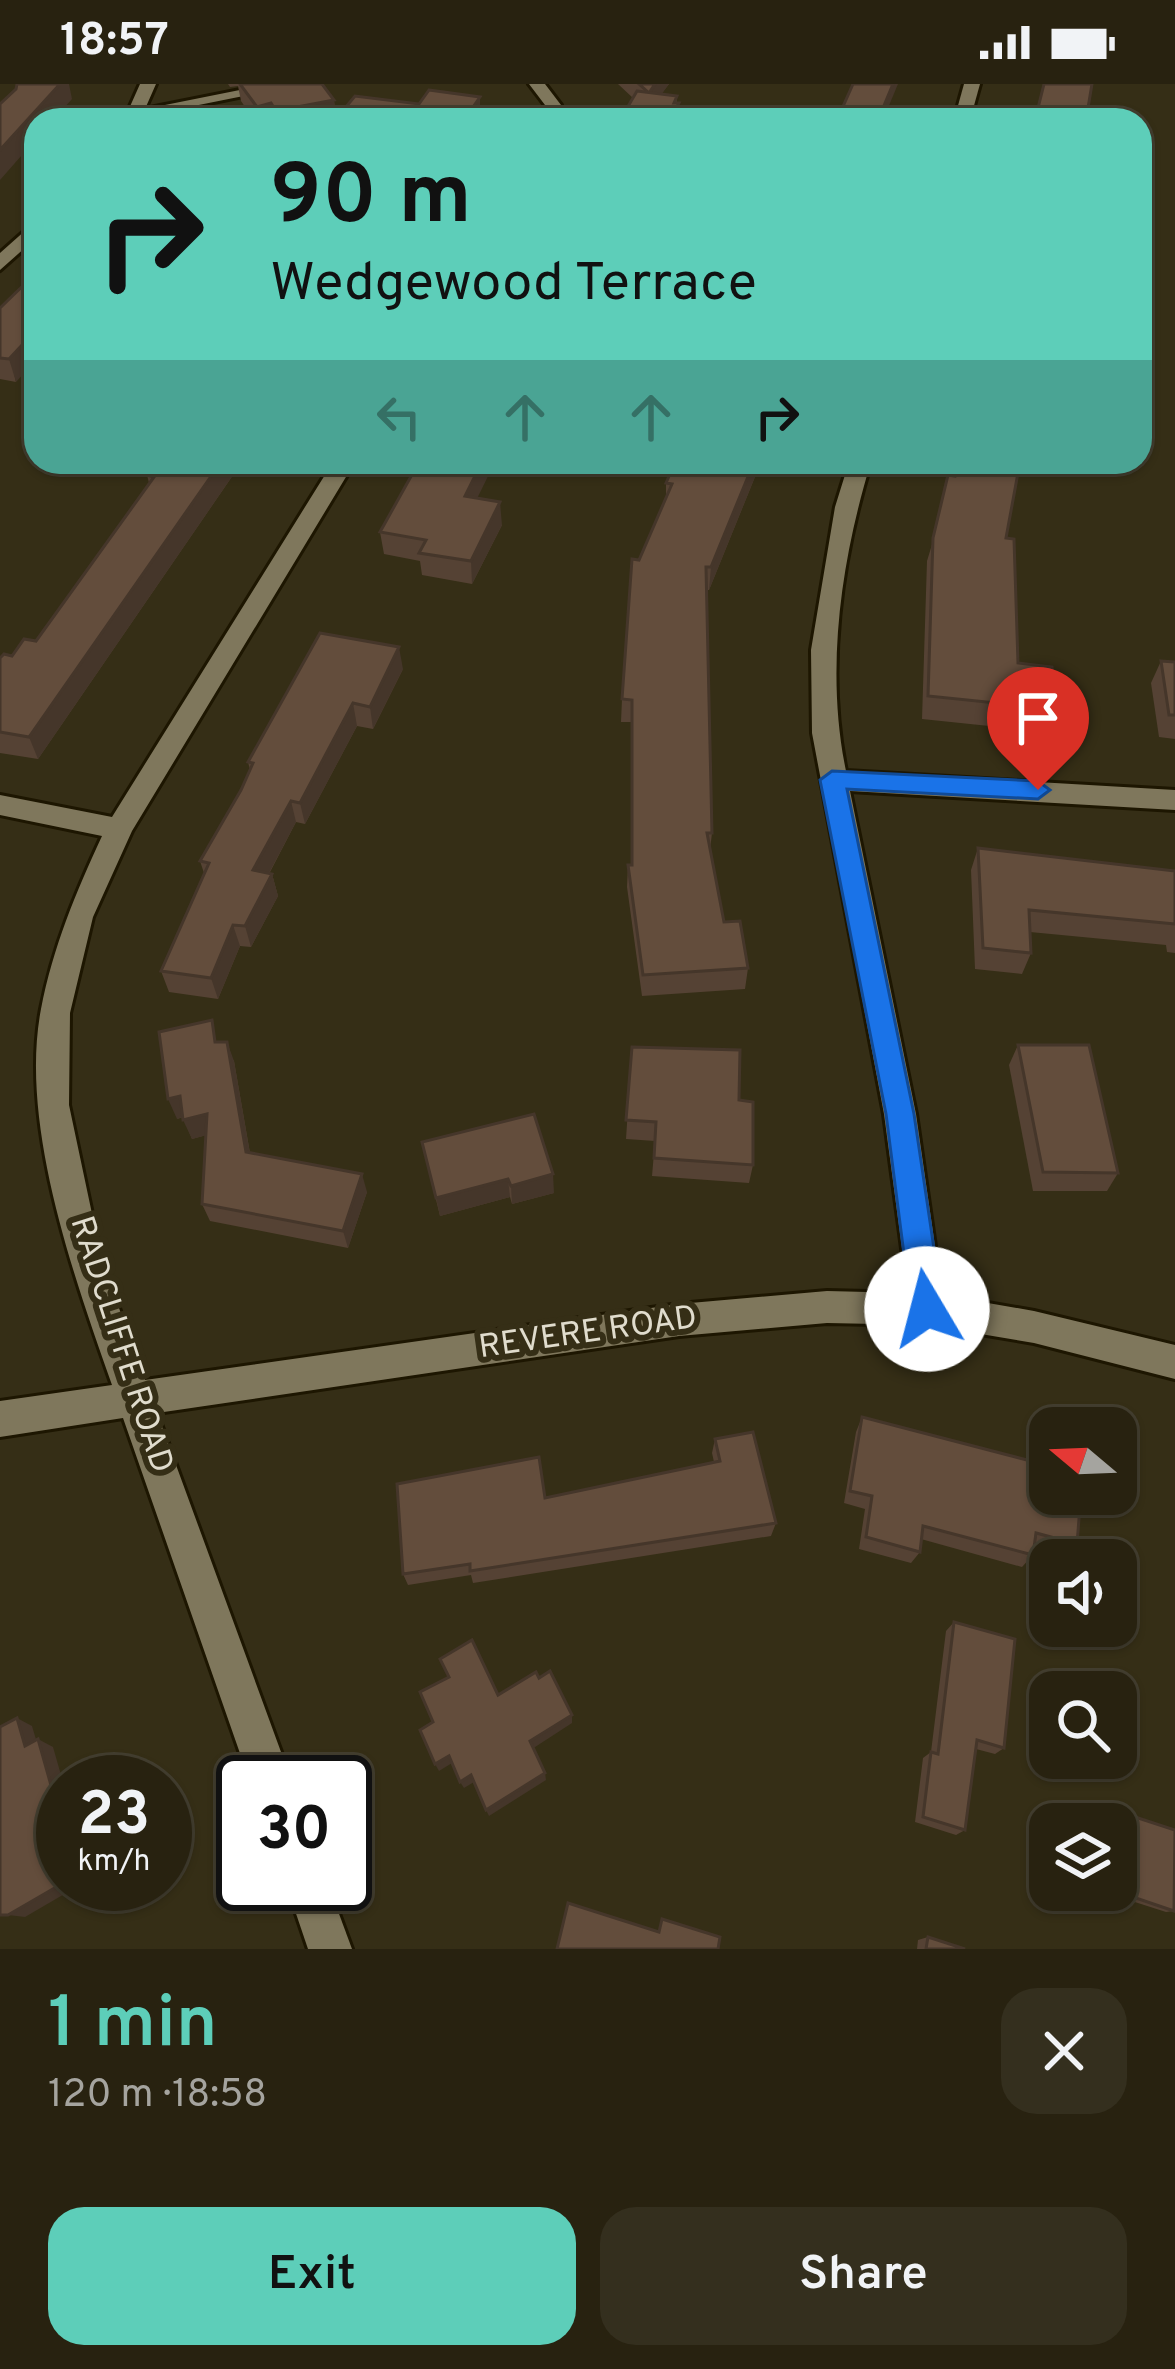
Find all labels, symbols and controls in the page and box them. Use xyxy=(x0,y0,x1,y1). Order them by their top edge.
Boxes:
text: 18:57 xyxy=(60,14,169,71)
text: 90 m xyxy=(270,147,472,253)
icon: right xyxy=(72,156,228,312)
text: Wedgewood Terrace xyxy=(270,251,757,320)
icon: left xyxy=(366,384,432,450)
icon: ahead xyxy=(492,384,558,450)
icon: ahead xyxy=(618,384,684,450)
icon: right xyxy=(744,384,810,450)
pin xyxy=(987,667,1089,790)
icon: arrive xyxy=(1005,685,1071,751)
street label: RADCLIFFE ROAD xyxy=(59,1211,181,1479)
position arrow xyxy=(864,1246,990,1372)
street label: REVERE ROAD xyxy=(476,1298,700,1370)
north arrow xyxy=(1029,1407,1137,1515)
map controls xyxy=(1029,1407,1137,1911)
button: sound xyxy=(1029,1539,1137,1647)
button: search xyxy=(1029,1671,1137,1779)
speed limit sign: 30 xyxy=(216,1755,372,1911)
text: 23 xyxy=(78,1780,150,1856)
button: layers xyxy=(1029,1803,1137,1911)
text: km/h xyxy=(78,1844,150,1881)
text: 1 min xyxy=(48,1981,218,2073)
button: close xyxy=(1001,1988,1127,2114)
text: 120 m · 18:58 xyxy=(48,2072,267,2121)
button: Exit xyxy=(48,2207,576,2345)
button: Share xyxy=(600,2207,1127,2345)

